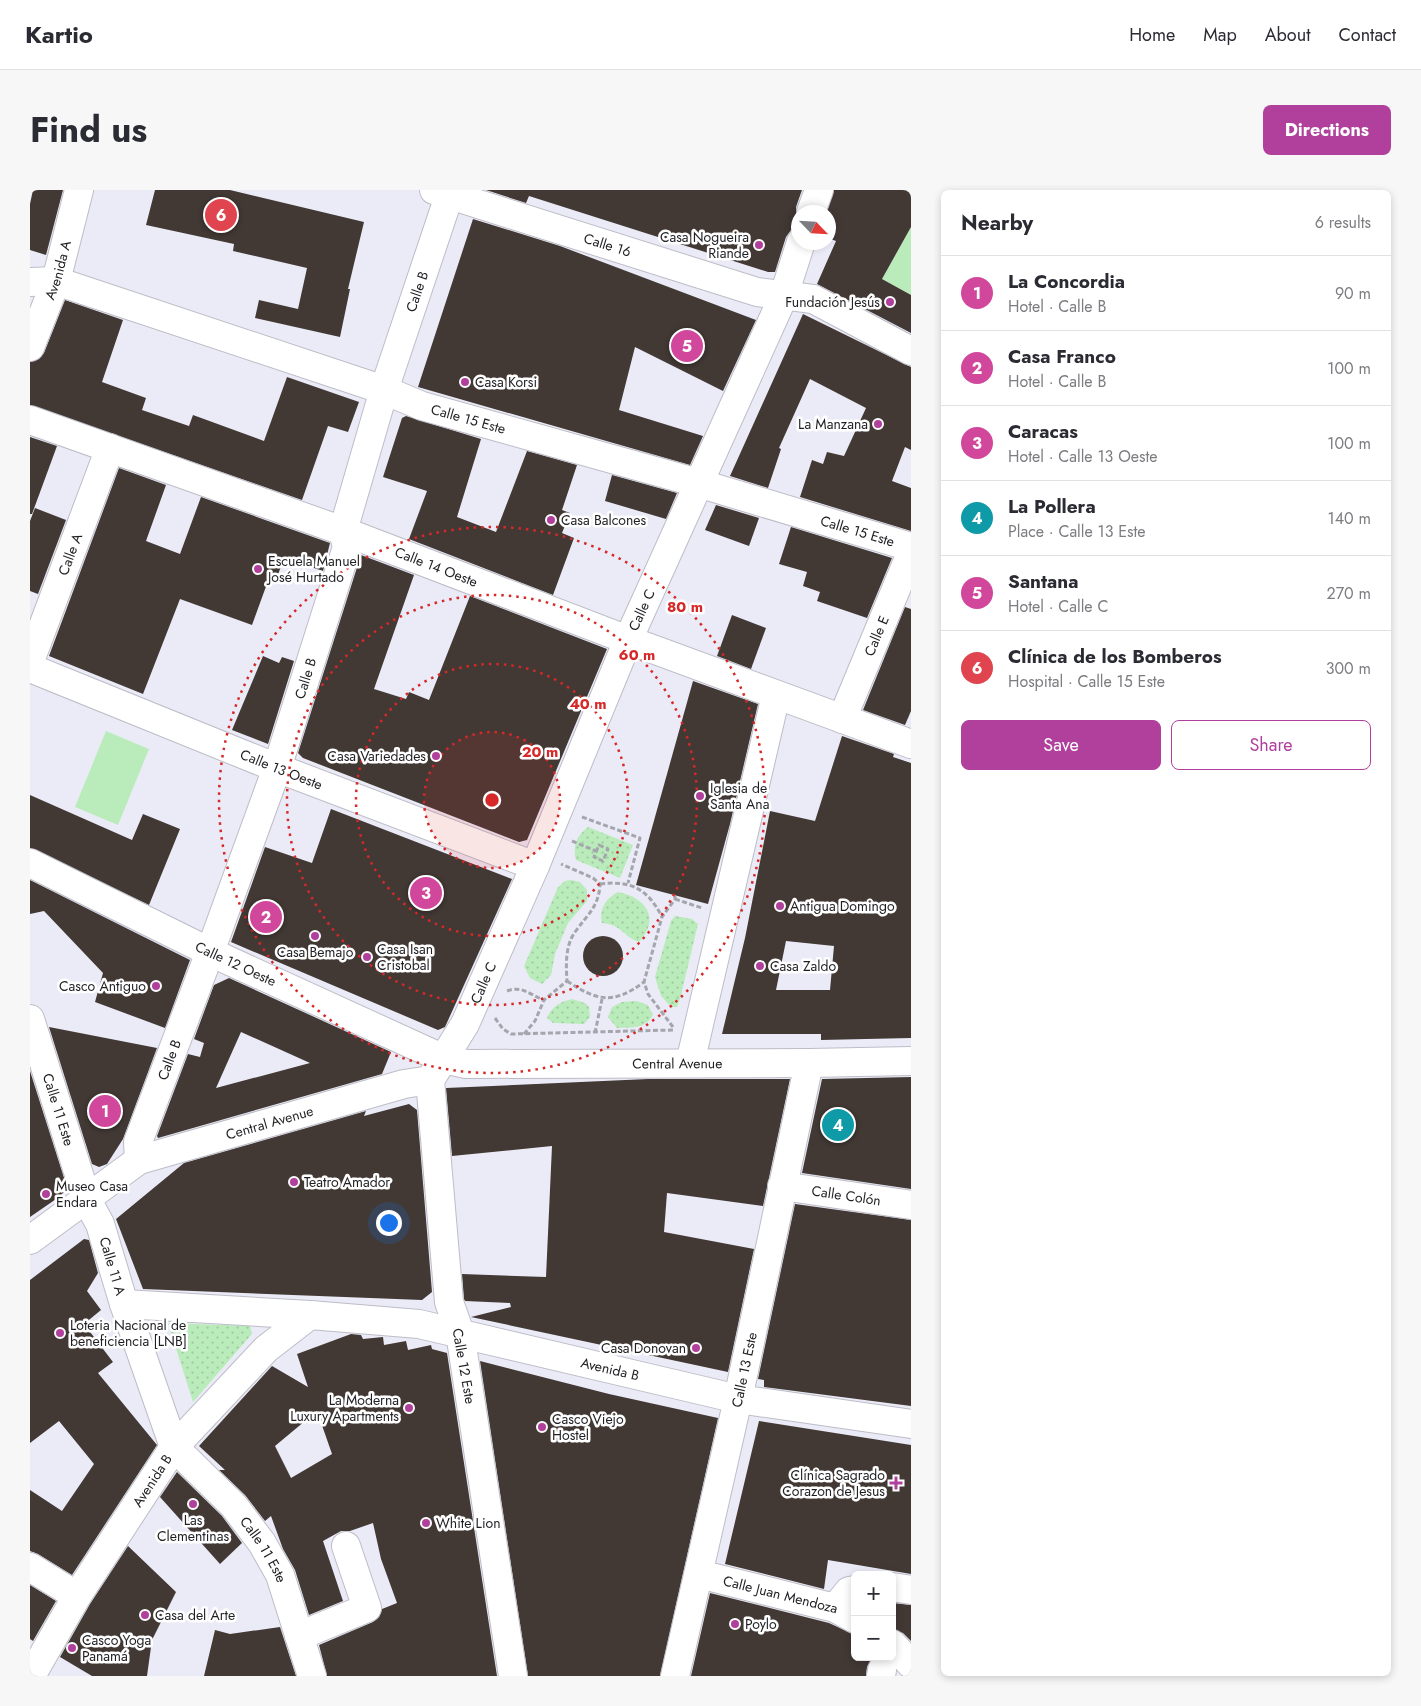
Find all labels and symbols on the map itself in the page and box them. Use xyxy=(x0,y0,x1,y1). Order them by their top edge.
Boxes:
pin: 6 xyxy=(205,196,237,234)
north arrow xyxy=(791,205,836,250)
place label: Casa Nogueira Riande xyxy=(660,227,749,263)
street label: Calle 16 xyxy=(581,228,634,262)
street label: Avenida A xyxy=(40,238,76,303)
marker: Casa Nogueira Riande xyxy=(753,239,765,251)
street label: Calle B xyxy=(401,268,433,315)
place label: Fundación Jesús xyxy=(785,292,880,312)
marker: Fundación Jesús xyxy=(884,296,896,308)
pin: 5 xyxy=(671,327,703,365)
place label: Casa Korsi xyxy=(475,372,537,392)
marker: Casa Korsi xyxy=(459,376,471,388)
street label: Calle 15 Este xyxy=(429,399,508,439)
place label: La Manzana xyxy=(798,414,868,434)
marker: La Manzana xyxy=(872,418,884,430)
place label: Casa Balcones xyxy=(561,510,647,530)
street label: Calle 15 Este xyxy=(818,510,897,552)
marker: Casa Balcones xyxy=(545,514,557,526)
street label: Calle A xyxy=(53,530,87,578)
street label: Calle 14 Oeste xyxy=(392,542,481,592)
place label: Escuela Manuel José Hurtado xyxy=(266,551,360,587)
marker: Escuela Manuel José Hurtado xyxy=(252,563,264,575)
street label: Calle C xyxy=(623,586,660,634)
text: 80 m xyxy=(667,596,703,618)
street label: Calle E xyxy=(859,613,894,659)
text: 60 m xyxy=(619,644,655,666)
street label: Calle B xyxy=(289,655,321,701)
text: 40 m xyxy=(569,693,607,715)
text: 20 m xyxy=(522,741,558,763)
street label: Calle 13 Oeste xyxy=(237,744,325,794)
place label: Casa Variedades xyxy=(327,746,426,766)
marker: Casa Variedades xyxy=(430,750,442,762)
place label: Iglesia de Santa Ana xyxy=(710,778,769,814)
marker: Iglesia de Santa Ana xyxy=(694,790,706,802)
centre of rings xyxy=(483,791,501,809)
pin: 3 xyxy=(410,874,442,912)
place label: Antigua Domingo xyxy=(790,896,895,916)
pin: 2 xyxy=(250,898,282,936)
marker: Antigua Domingo xyxy=(774,900,786,912)
marker: Casa Bemajo xyxy=(309,930,321,942)
street label: Calle 12 Oeste xyxy=(192,936,279,991)
place label: Casa Isan Cristobal xyxy=(377,939,433,975)
place label: Casa Bemajo xyxy=(277,942,354,962)
marker: Casa Isan Cristobal xyxy=(361,951,373,963)
place label: Casa Zaldo xyxy=(770,956,836,976)
street label: Calle C xyxy=(465,959,501,1007)
marker: Casa Zaldo xyxy=(754,960,766,972)
place label: Casco Antiguo xyxy=(59,976,146,996)
marker: Casco Antiguo xyxy=(150,980,162,992)
street label: Calle B xyxy=(152,1036,186,1083)
street label: Central Avenue xyxy=(632,1053,722,1074)
street label: Calle 11 Este xyxy=(38,1071,79,1148)
pin: 1 xyxy=(89,1092,121,1130)
street label: Central Avenue xyxy=(223,1101,316,1145)
pin: 4 xyxy=(822,1106,854,1144)
place label: Teatro Amador xyxy=(304,1172,390,1192)
place label: Museo Casa Endara xyxy=(56,1176,128,1212)
marker: Teatro Amador xyxy=(288,1176,300,1188)
street label: Calle Colón xyxy=(810,1180,882,1210)
marker: Museo Casa Endara xyxy=(40,1188,52,1200)
your location xyxy=(376,1210,402,1236)
street label: Calle 11 A xyxy=(94,1234,131,1299)
place label: Loteria Nacional de beneficiencia [LNB] xyxy=(70,1315,187,1351)
marker: Loteria Nacional de beneficiencia [LNB] xyxy=(54,1327,66,1339)
street label: Calle 12 Este xyxy=(448,1327,480,1405)
street label: Calle 13 Este xyxy=(726,1330,762,1409)
place label: Casa Donovan xyxy=(601,1338,686,1358)
marker: Casa Donovan xyxy=(690,1342,702,1354)
street label: Avenida B xyxy=(579,1352,642,1386)
place label: La Moderna Luxury Apartments xyxy=(290,1390,399,1426)
marker: La Moderna Luxury Apartments xyxy=(403,1402,415,1414)
place label: Casco Viejo Hostel xyxy=(552,1409,624,1445)
marker: Casco Viejo Hostel xyxy=(536,1421,548,1433)
street label: Avenida B xyxy=(128,1450,177,1511)
place label: Clínica Sagrado Corazon de Jesus xyxy=(782,1465,885,1501)
marker: Clínica Sagrado Corazon de Jesus xyxy=(889,1476,903,1490)
marker: Las Clementinas xyxy=(187,1498,199,1510)
place label: Las Clementinas xyxy=(157,1510,229,1546)
street label: Calle 11 Este xyxy=(235,1512,292,1585)
place label: White Lion xyxy=(436,1513,501,1533)
marker: White Lion xyxy=(420,1517,432,1529)
street label: Calle Juan Mendoza xyxy=(721,1570,840,1618)
place label: Casa del Arte xyxy=(155,1605,235,1625)
marker: Casa del Arte xyxy=(139,1609,151,1621)
place label: Poylo xyxy=(745,1614,777,1634)
marker: Poylo xyxy=(729,1618,741,1630)
place label: Casco Yoga Panamá xyxy=(82,1630,151,1666)
marker: Casco Yoga Panamá xyxy=(66,1642,78,1654)

